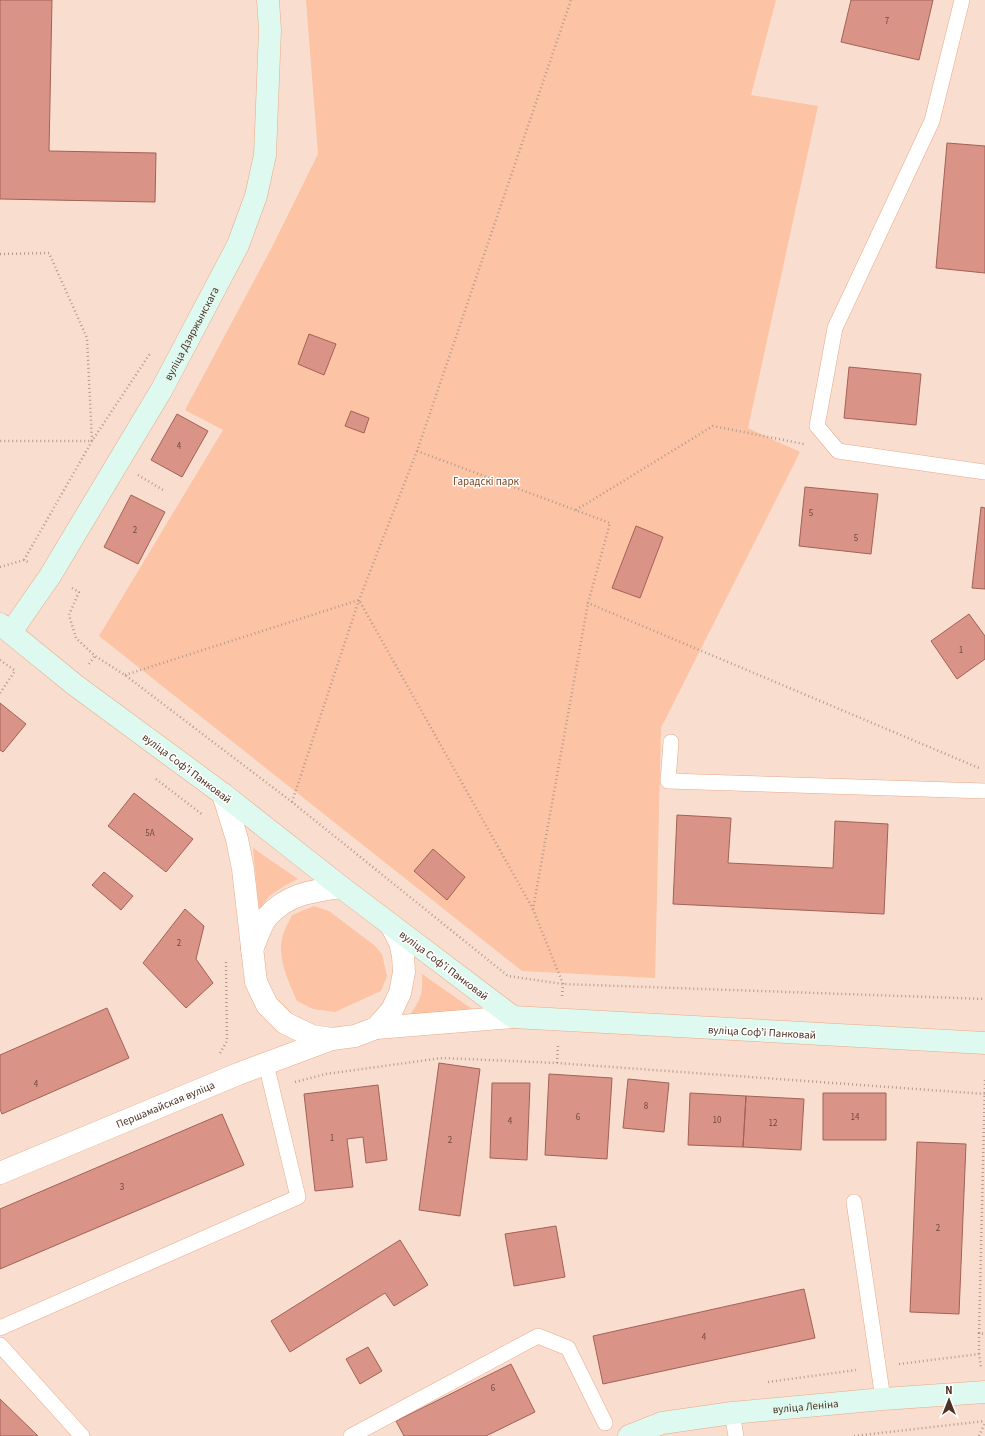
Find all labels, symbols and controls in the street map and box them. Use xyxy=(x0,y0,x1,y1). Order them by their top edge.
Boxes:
house number: 7 xyxy=(885,15,890,28)
street label: вуліца Дзяржынскага xyxy=(161,284,223,383)
house number: 4 xyxy=(177,440,182,453)
park label: Гарадскі парк xyxy=(453,474,520,489)
house number: 5 xyxy=(809,507,814,520)
house number: 2 xyxy=(133,524,138,537)
house number: 5 xyxy=(854,532,859,545)
house number: 1 xyxy=(959,644,963,657)
street label: вуліца Софʼі Панковай xyxy=(139,730,234,807)
house number: 5А xyxy=(145,827,155,840)
street label: вуліца Софʼі Панковай xyxy=(396,927,491,1004)
house number: 2 xyxy=(177,937,182,950)
street label: вуліца Софʼі Панковай xyxy=(708,1022,816,1043)
street label: Першамайская вуліца xyxy=(114,1077,217,1132)
house number: 4 xyxy=(34,1078,39,1091)
house number: 8 xyxy=(644,1100,649,1113)
house number: 6 xyxy=(576,1111,581,1124)
house number: 14 xyxy=(851,1111,860,1124)
house number: 10 xyxy=(713,1114,722,1127)
house number: 4 xyxy=(508,1115,513,1128)
house number: 12 xyxy=(769,1117,778,1130)
house number: 1 xyxy=(330,1132,334,1145)
house number: 2 xyxy=(448,1134,453,1147)
house number: 3 xyxy=(120,1181,125,1194)
house number: 2 xyxy=(936,1222,941,1235)
house number: 4 xyxy=(702,1331,707,1344)
north arrow xyxy=(929,1380,969,1420)
house number: 6 xyxy=(491,1382,496,1395)
text: N xyxy=(945,1383,953,1398)
street label: вуліца Леніна xyxy=(772,1396,839,1417)

